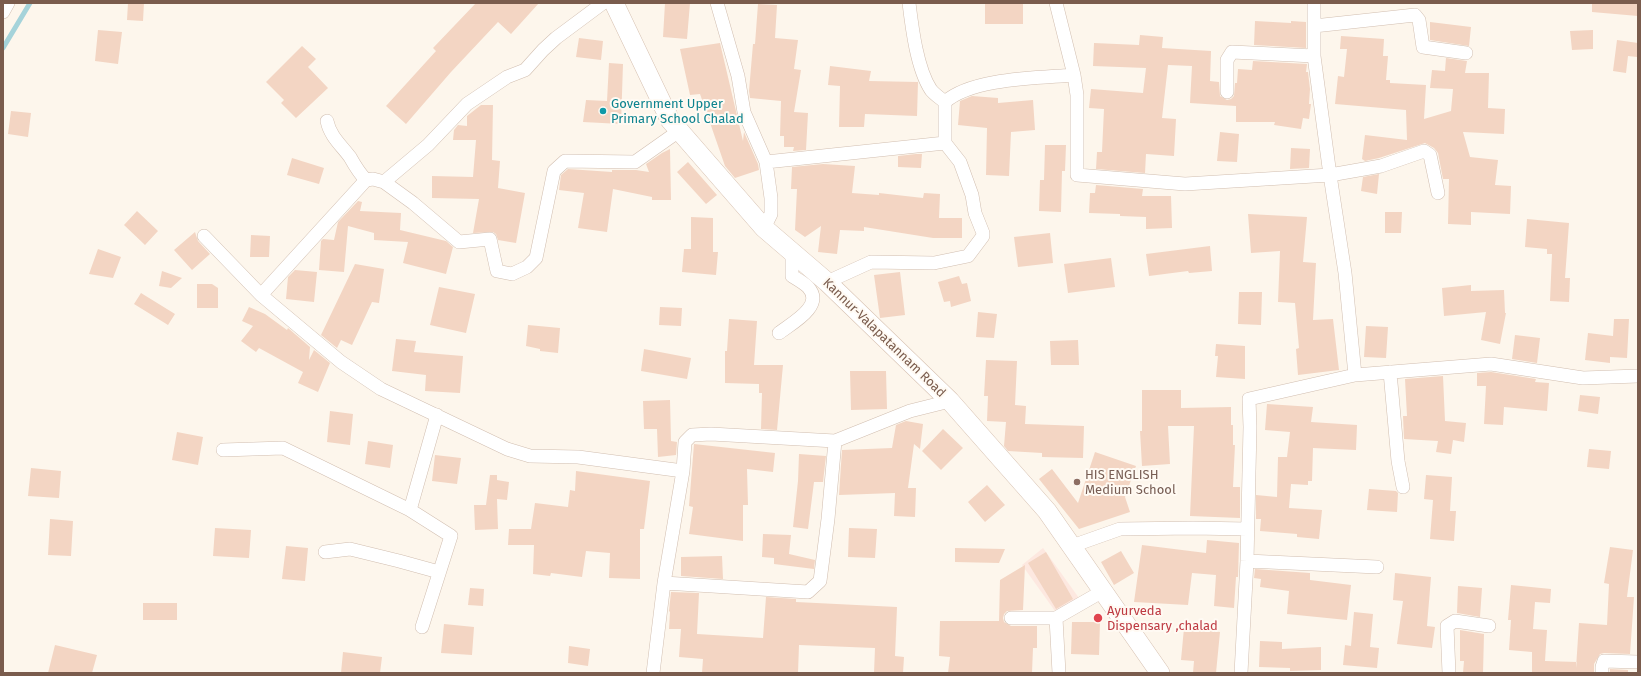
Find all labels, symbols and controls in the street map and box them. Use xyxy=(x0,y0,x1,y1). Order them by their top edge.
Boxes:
place label: Government Upper Primary School Chalad xyxy=(611,96,744,127)
marker: Government Upper Primary School Chalad xyxy=(598,106,608,116)
street label: Kannur-Valapatannam Road xyxy=(819,275,949,401)
place label: HIS ENGLISH Medium School xyxy=(1085,467,1176,498)
marker: HIS ENGLISH Medium School xyxy=(1072,477,1082,487)
place label: Ayurveda Dispensary ,chalad xyxy=(1107,603,1218,634)
marker: Ayurveda Dispensary ,chalad xyxy=(1092,612,1104,624)

